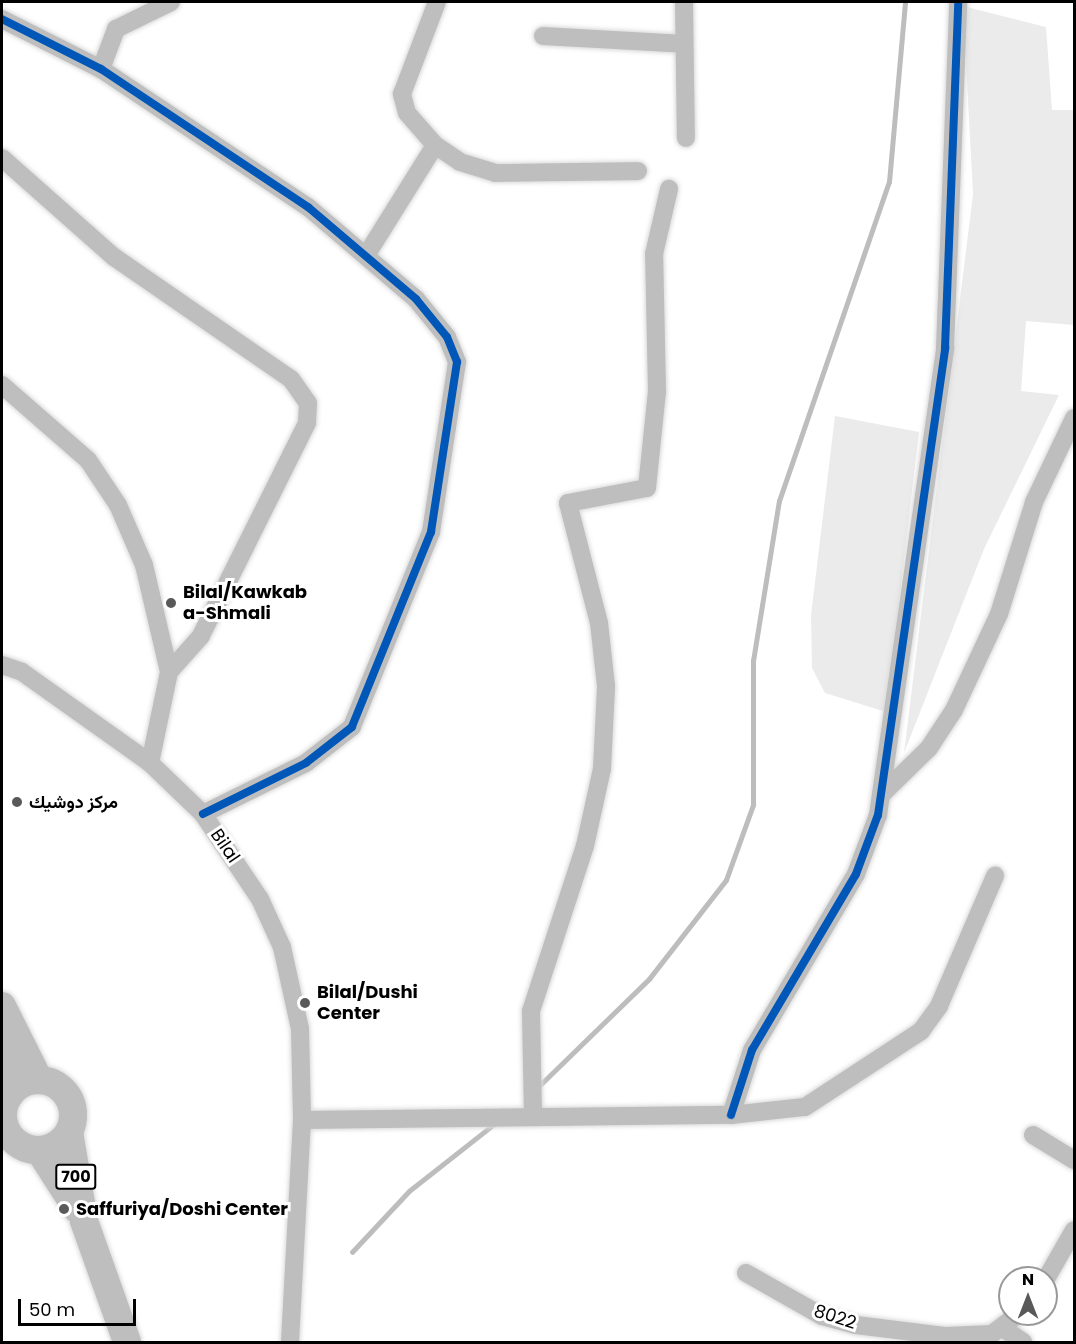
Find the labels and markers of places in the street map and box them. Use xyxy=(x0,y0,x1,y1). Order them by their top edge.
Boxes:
place label: Bilal/Kawkab a-Shmali xyxy=(183,582,307,624)
marker: Bilal/Kawkab a-Shmali xyxy=(164,596,178,610)
place label: مركز دوشيك xyxy=(29,791,118,813)
marker: مركز دوشيك xyxy=(10,795,24,809)
place label: Bilal/Dushi Center xyxy=(317,982,418,1024)
marker: Bilal/Dushi Center xyxy=(298,996,312,1010)
place label: Saffuriya/Doshi Center xyxy=(76,1198,288,1220)
marker: Saffuriya/Doshi Center xyxy=(57,1202,71,1216)

